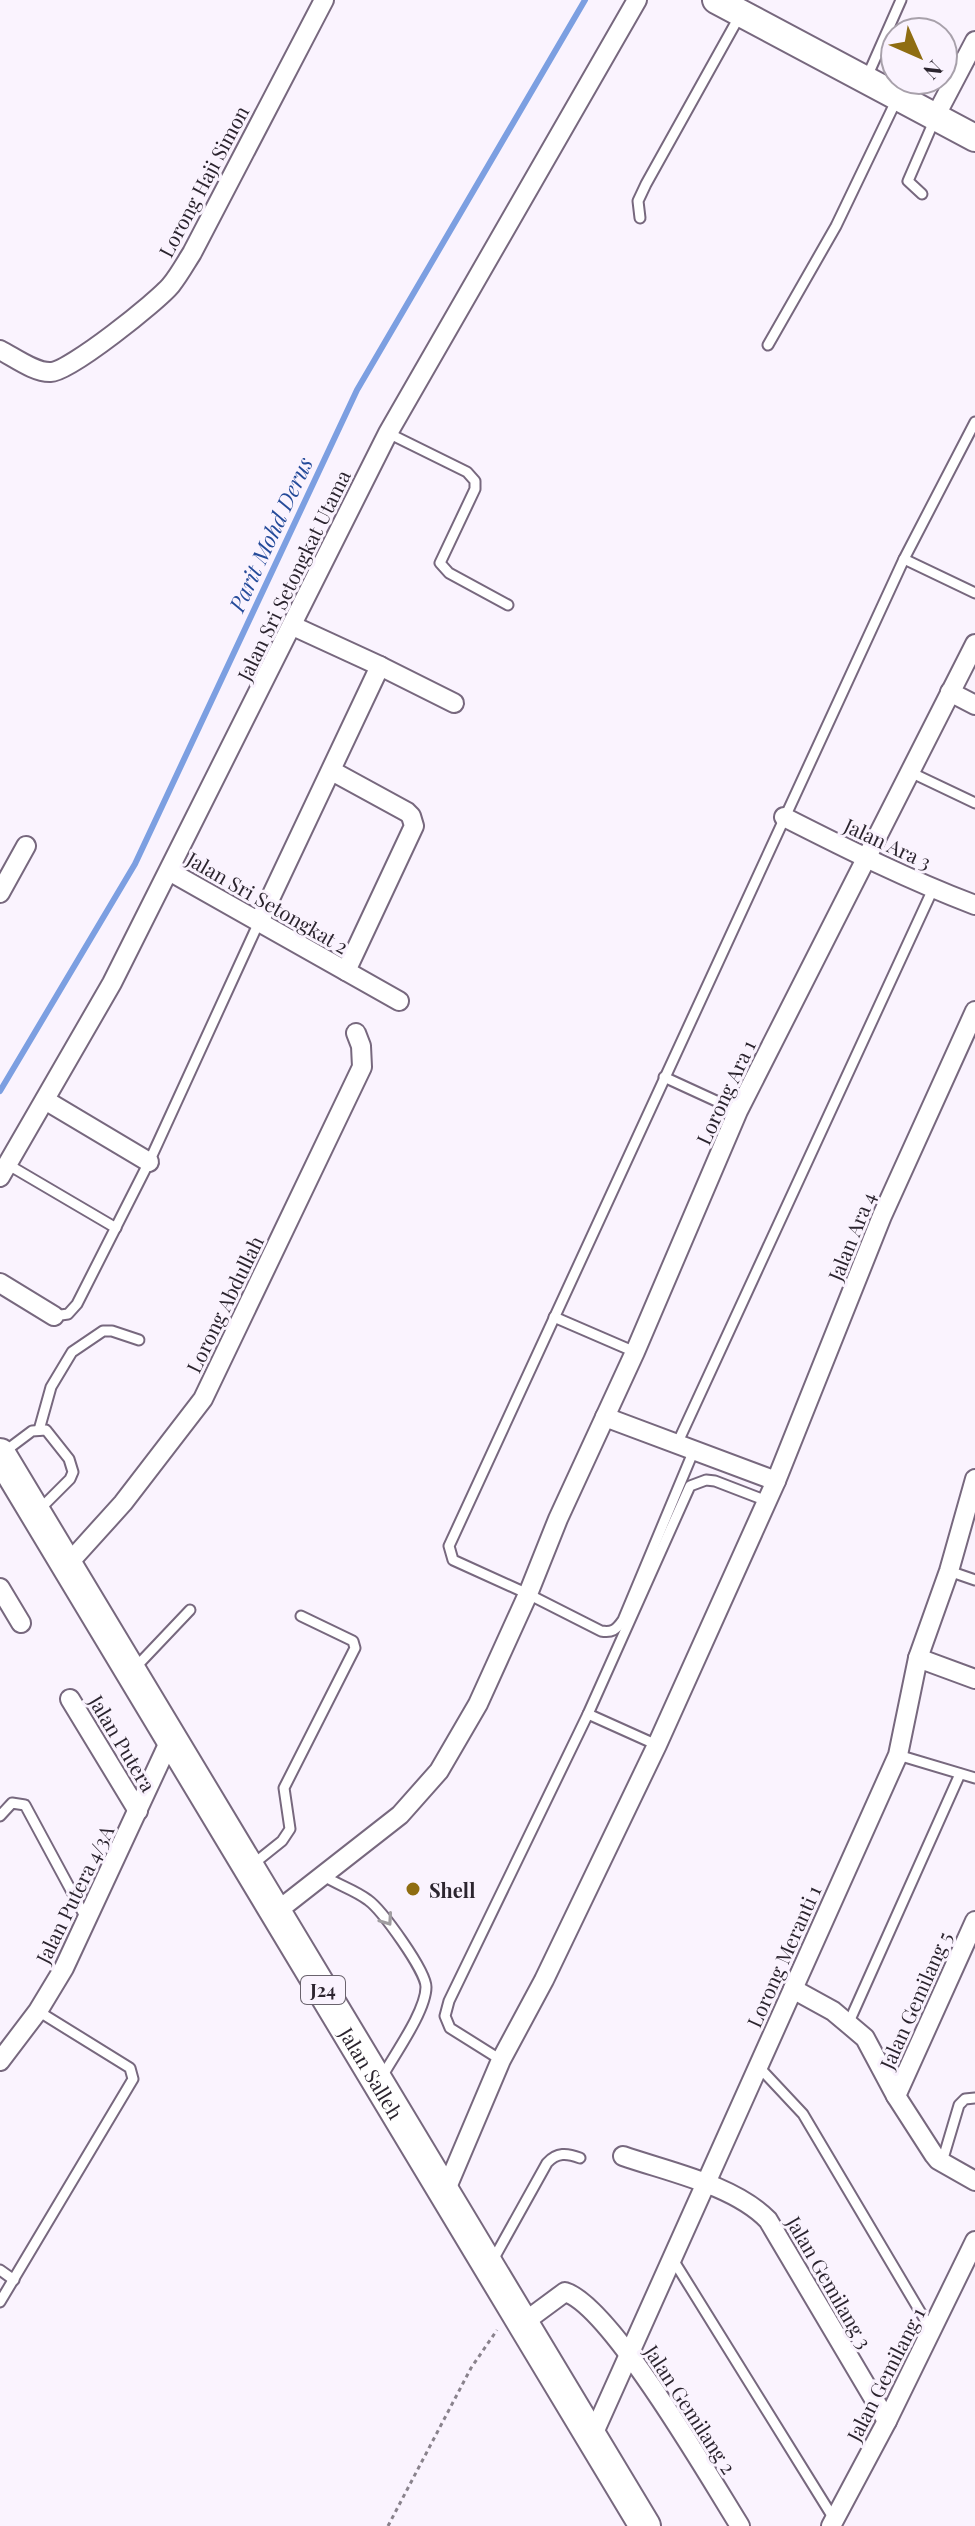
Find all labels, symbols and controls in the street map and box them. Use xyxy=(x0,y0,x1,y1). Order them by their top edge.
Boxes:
north arrow xyxy=(879,16,959,96)
text: N xyxy=(918,55,950,87)
street label: Lorong Haji Simon xyxy=(152,100,254,261)
water label: Parit Mohd Derus xyxy=(221,451,319,617)
street label: Jalan Sri Setongkat Utama xyxy=(230,465,356,686)
street label: Jalan Ara 3 xyxy=(839,811,936,875)
street label: Jalan Sri Setongkat 2 xyxy=(181,844,354,959)
street label: Lorong Ara 1 xyxy=(689,1035,761,1149)
street label: Jalan Ara 4 xyxy=(821,1187,881,1285)
street label: Lorong Abdullah xyxy=(179,1231,269,1377)
street label: Jalan Putera xyxy=(83,1689,162,1796)
street label: Jalan Putera 4/3A xyxy=(28,1820,119,1969)
place label: Shell xyxy=(429,1876,475,1903)
marker: Shell xyxy=(404,1880,422,1898)
street label: Lorong Meranti 1 xyxy=(740,1881,826,2031)
one-way arrow xyxy=(377,1911,392,1926)
street label: Jalan Gemilang 5 xyxy=(872,1927,957,2074)
road number: J24 xyxy=(301,1976,345,2004)
street label: Jalan Salleh xyxy=(334,2021,410,2124)
street label: Jalan Gemilang 3 xyxy=(781,2210,879,2353)
street label: Jalan Gemilang 1 xyxy=(839,2302,930,2446)
street label: Jalan Gemilang 2 xyxy=(639,2338,743,2479)

